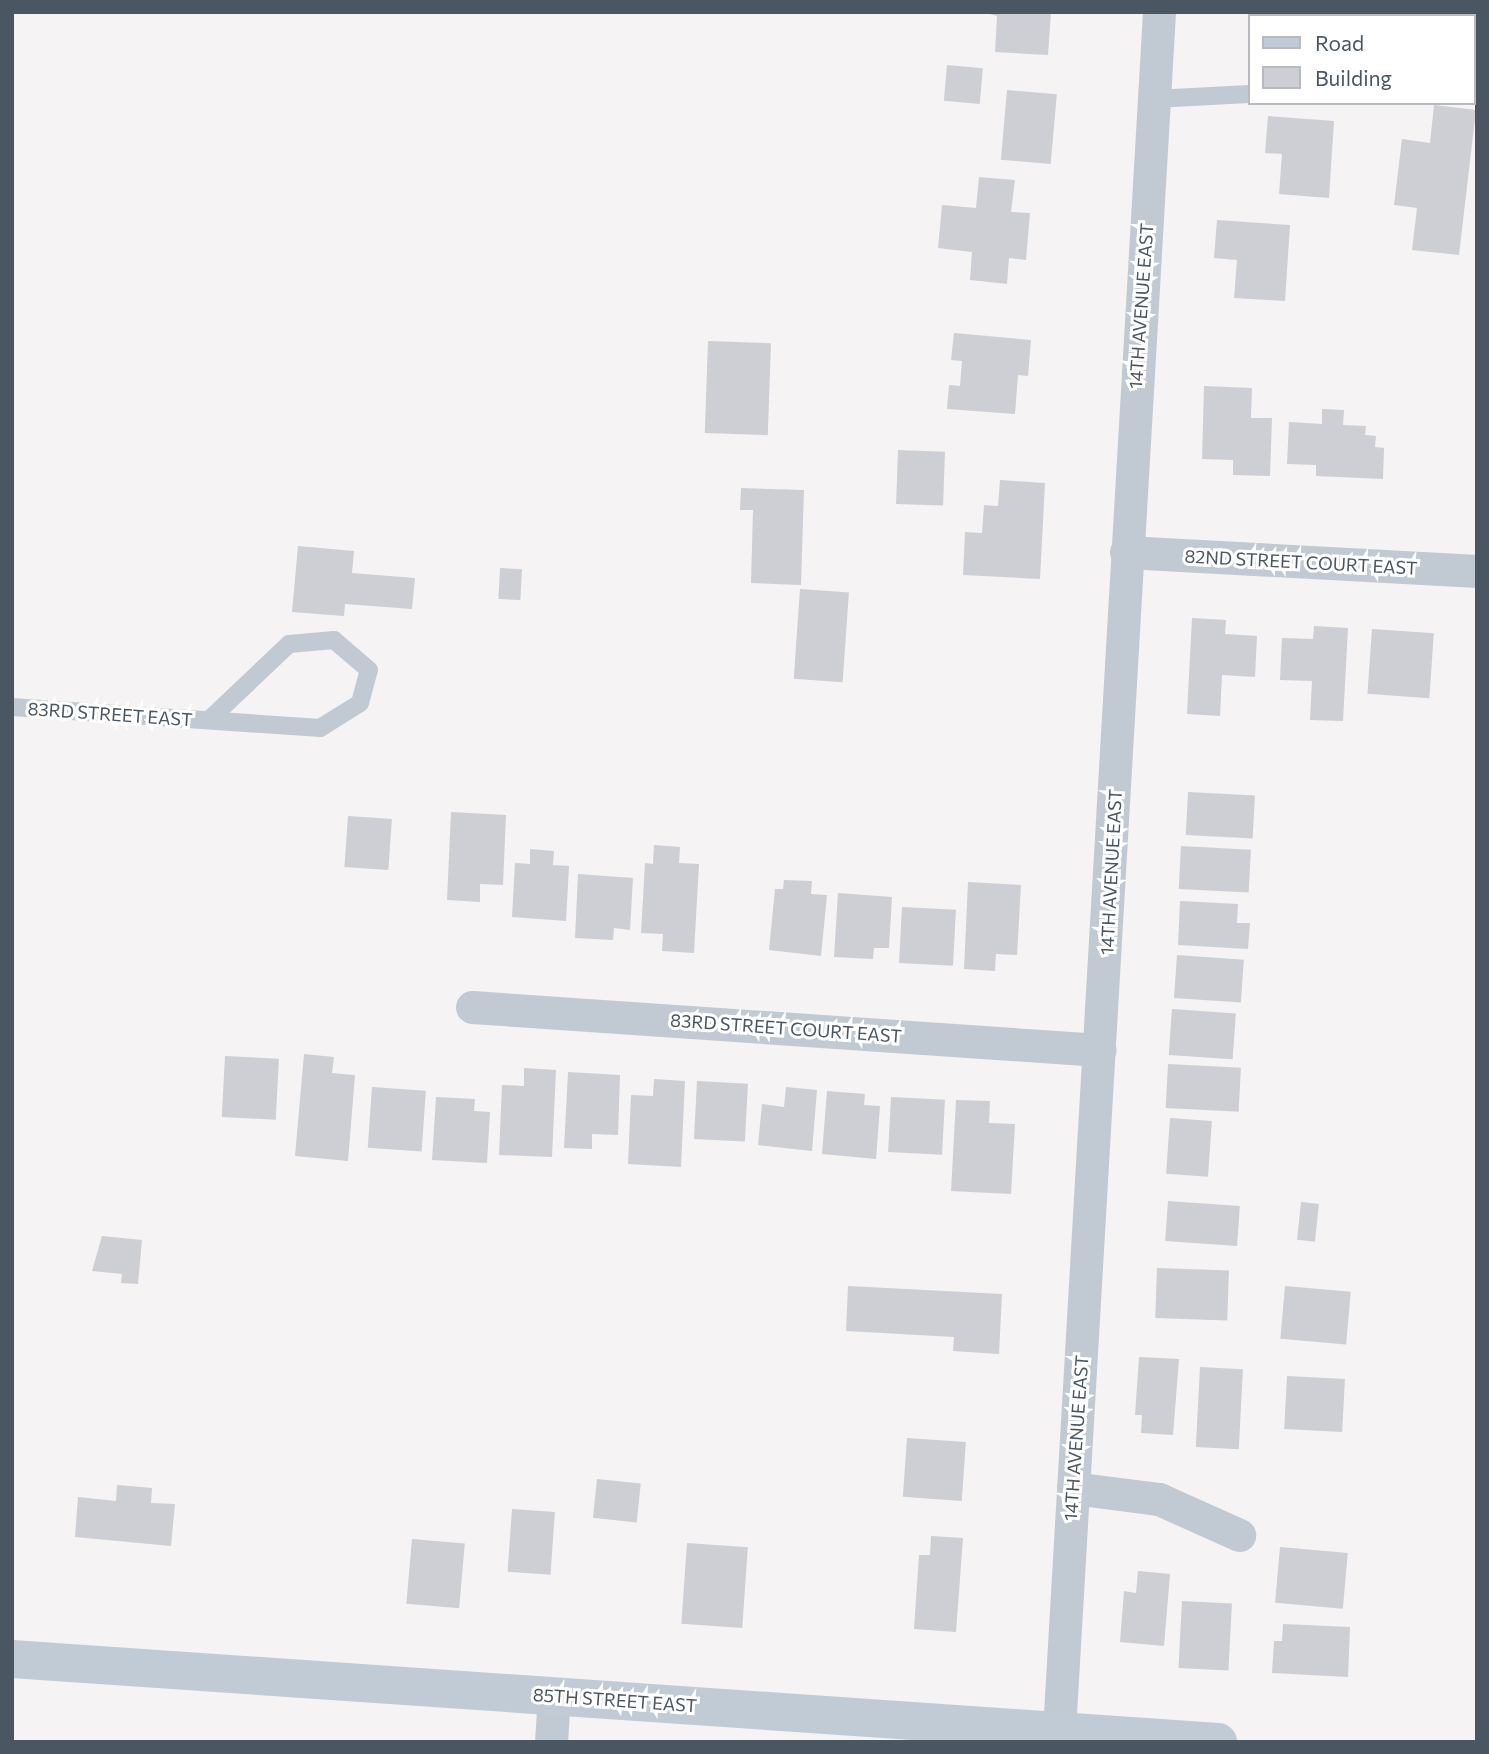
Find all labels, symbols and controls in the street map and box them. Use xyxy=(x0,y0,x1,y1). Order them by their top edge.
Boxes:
legend xyxy=(1248,14,1475,105)
text: Road xyxy=(1315,30,1364,55)
text: Building xyxy=(1315,65,1392,90)
street label: 14TH AVENUE EAST xyxy=(1124,222,1158,390)
street label: 82ND STREET COURT EAST xyxy=(1184,545,1418,579)
street label: 83RD STREET EAST xyxy=(27,697,193,731)
street label: 14TH AVENUE EAST xyxy=(1096,788,1126,956)
street label: 83RD STREET COURT EAST xyxy=(670,1009,902,1047)
street label: 14TH AVENUE EAST xyxy=(1059,1354,1093,1522)
street label: 85TH STREET EAST xyxy=(532,1683,698,1717)

